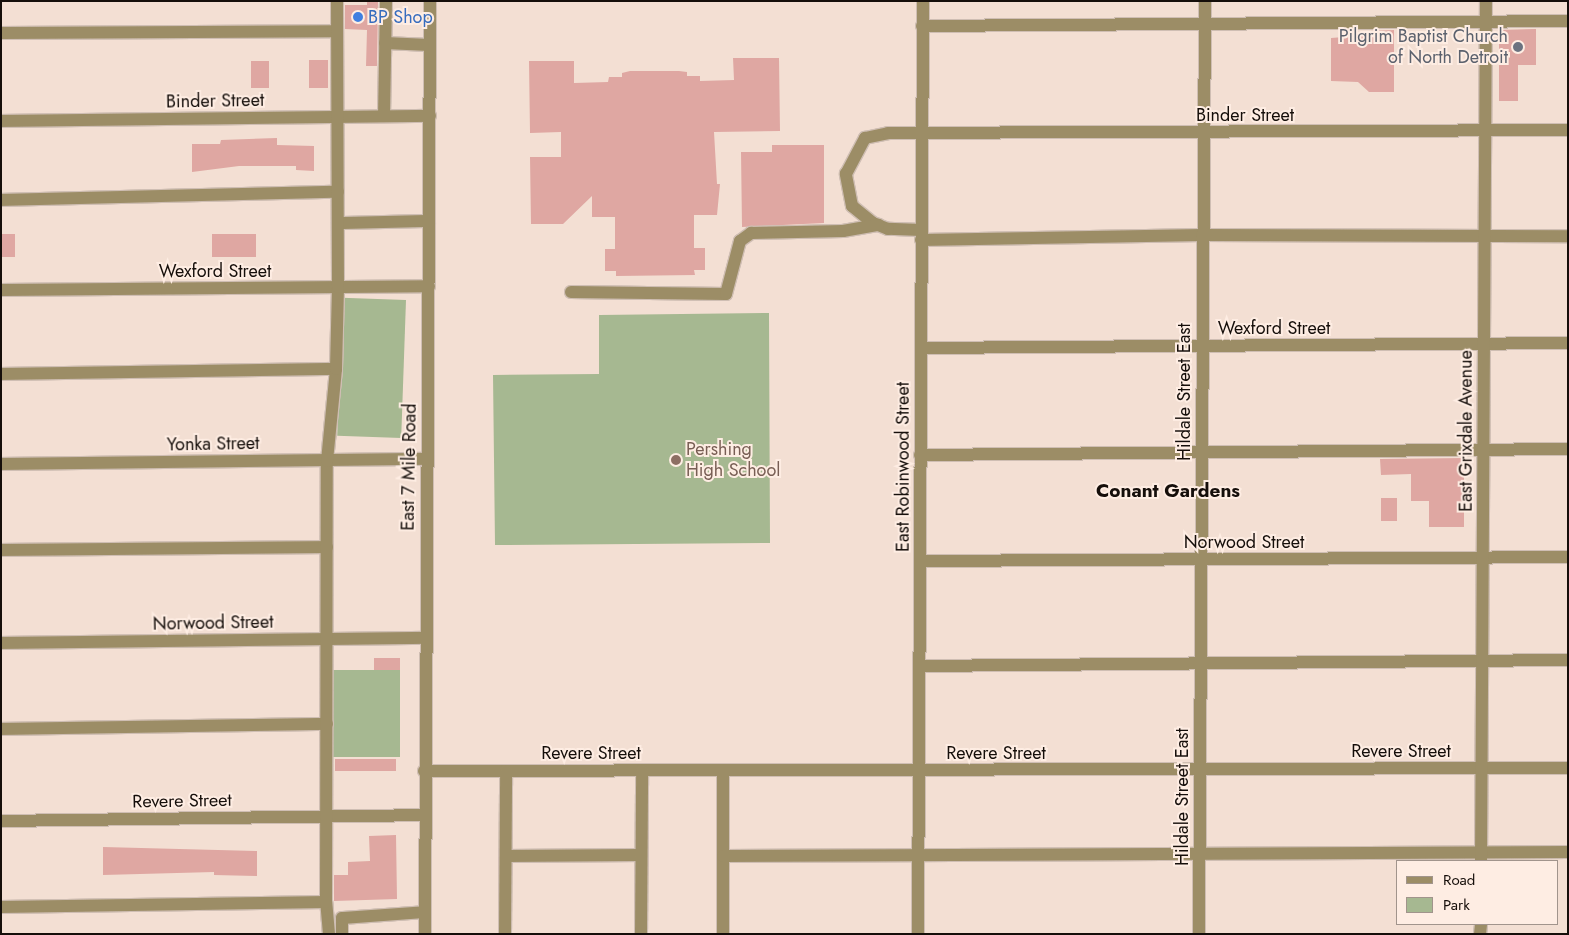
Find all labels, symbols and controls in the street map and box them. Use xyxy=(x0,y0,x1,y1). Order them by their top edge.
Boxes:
place label: BP Shop xyxy=(368,6,433,28)
marker: BP Shop xyxy=(352,11,364,23)
place label: Pilgrim Baptist Church of North Detroit xyxy=(1339,26,1508,68)
marker: Pilgrim Baptist Church of North Detroit xyxy=(1512,41,1524,53)
street label: Binder Street xyxy=(166,89,264,113)
street label: Binder Street xyxy=(1196,104,1294,126)
street label: Wexford Street xyxy=(159,260,271,282)
street label: Wexford Street xyxy=(1218,317,1330,339)
street label: Hildale Street East xyxy=(1173,323,1195,461)
street label: East Grixdale Avenue xyxy=(1455,350,1477,512)
street label: East Robinwood Street xyxy=(892,382,914,552)
street label: East 7 Mile Road xyxy=(397,403,421,531)
street label: Yonka Street xyxy=(167,432,259,456)
place label: Pershing High School xyxy=(686,439,780,482)
marker: Pershing High School xyxy=(670,454,682,466)
district label: Conant Gardens xyxy=(1096,480,1240,502)
street label: Norwood Street xyxy=(1184,531,1304,553)
street label: Norwood Street xyxy=(152,611,274,635)
street label: Hildale Street East xyxy=(1171,728,1193,866)
street label: Revere Street xyxy=(1351,740,1451,762)
street label: Revere Street xyxy=(541,742,641,764)
street label: Revere Street xyxy=(946,742,1046,764)
street label: Revere Street xyxy=(132,789,232,813)
legend xyxy=(1396,860,1559,925)
text: Road xyxy=(1443,869,1475,891)
text: Park xyxy=(1443,894,1470,916)

